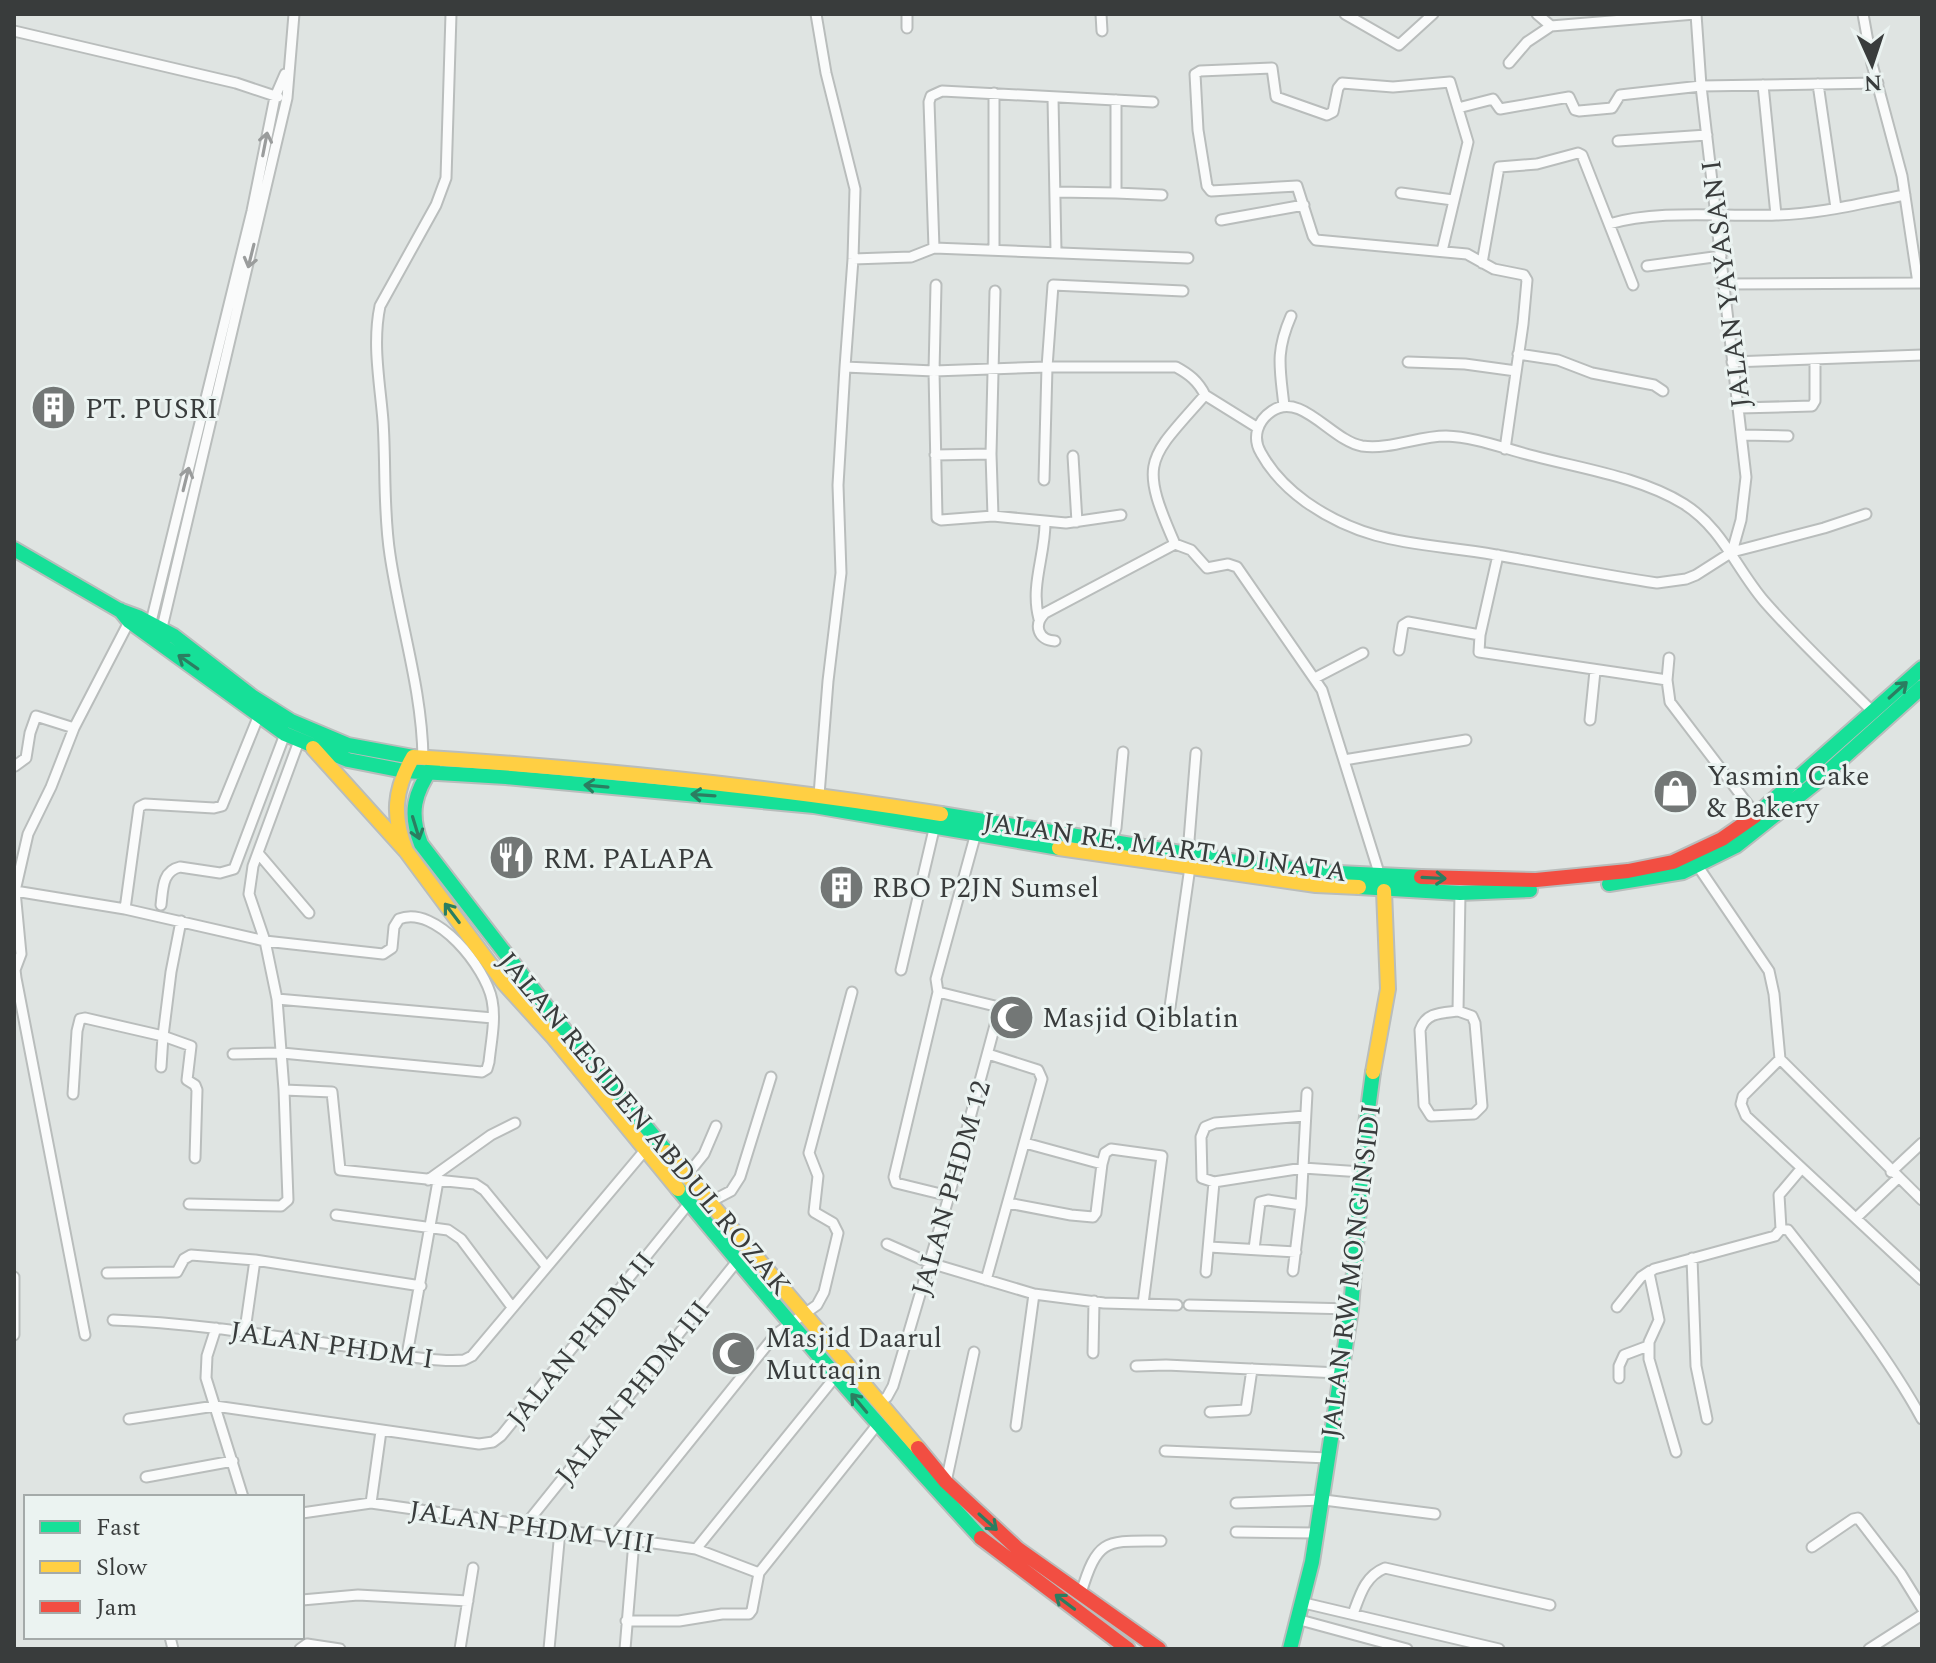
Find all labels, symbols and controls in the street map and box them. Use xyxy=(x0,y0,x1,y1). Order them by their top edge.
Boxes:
north arrow xyxy=(1832,24,1912,104)
text: N xyxy=(1863,66,1883,99)
one-way arrow xyxy=(258,132,273,158)
street label: JALAN YAYASAN I xyxy=(1690,157,1763,410)
one-way arrow xyxy=(243,243,258,269)
building icon: PT. PUSRI xyxy=(30,384,78,432)
place label: PT. PUSRI xyxy=(85,388,218,431)
one-way arrow xyxy=(180,467,195,493)
one-way arrow xyxy=(177,654,199,671)
one-way arrow xyxy=(1888,681,1908,699)
place label: Yasmin Cake & Bakery xyxy=(1707,755,1869,830)
shop icon: Yasmin Cake & Bakery xyxy=(1652,767,1700,815)
one-way arrow xyxy=(583,778,610,793)
one-way arrow xyxy=(690,787,717,802)
street label: JALAN RE. MARTADINATA xyxy=(980,801,1350,894)
one-way arrow xyxy=(410,815,424,840)
restaurant icon: RM. PALAPA xyxy=(488,834,536,882)
place label: RM. PALAPA xyxy=(543,838,714,881)
building icon: RBO P2JN Sumsel xyxy=(817,863,865,911)
place label: RBO P2JN Sumsel xyxy=(872,867,1099,910)
one-way arrow xyxy=(1420,871,1447,886)
one-way arrow xyxy=(444,903,461,924)
street label: JALAN RESIDEN ABDUL ROZAK xyxy=(487,942,801,1306)
mosque icon: Masjid Qiblatin xyxy=(987,993,1035,1041)
place label: Masjid Qiblatin xyxy=(1042,997,1239,1040)
street label: JALAN PHDM 12 xyxy=(900,1076,1003,1301)
street label: JALAN RW MONGINSIDI xyxy=(1310,1102,1393,1440)
street label: JALAN PHDM II xyxy=(496,1242,666,1437)
street label: JALAN PHDM III xyxy=(545,1291,721,1495)
street label: JALAN PHDM I xyxy=(227,1310,436,1381)
place label: Masjid Daarul Muttaqin xyxy=(765,1317,942,1392)
mosque icon: Masjid Daarul Muttaqin xyxy=(710,1329,758,1377)
one-way arrow xyxy=(850,1394,868,1414)
street label: JALAN PHDM VIII xyxy=(406,1489,657,1566)
legend xyxy=(24,1495,304,1639)
text: Fast xyxy=(96,1510,141,1546)
one-way arrow xyxy=(978,1513,998,1531)
text: Slow xyxy=(96,1550,148,1586)
text: Jam xyxy=(96,1590,137,1626)
one-way arrow xyxy=(1055,1594,1077,1611)

